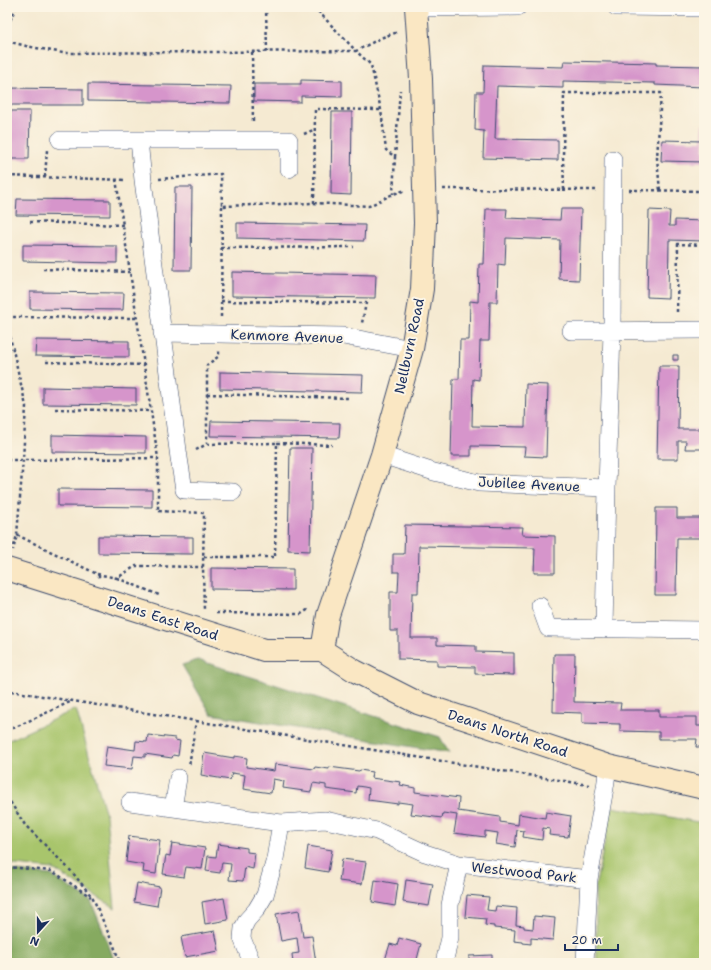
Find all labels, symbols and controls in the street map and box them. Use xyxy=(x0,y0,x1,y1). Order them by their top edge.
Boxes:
street label: Nellburn Road xyxy=(390,296,428,396)
street label: Kenmore Avenue xyxy=(230,325,344,347)
street label: Jubilee Avenue xyxy=(477,472,581,496)
street label: Deans East Road xyxy=(105,592,221,644)
street label: Deans North Road xyxy=(446,705,570,761)
street label: Westwood Park xyxy=(470,858,578,886)
north arrow xyxy=(18,912,58,952)
scale bar xyxy=(565,926,618,952)
text: N xyxy=(28,932,41,949)
text: 20 m xyxy=(571,932,602,948)

